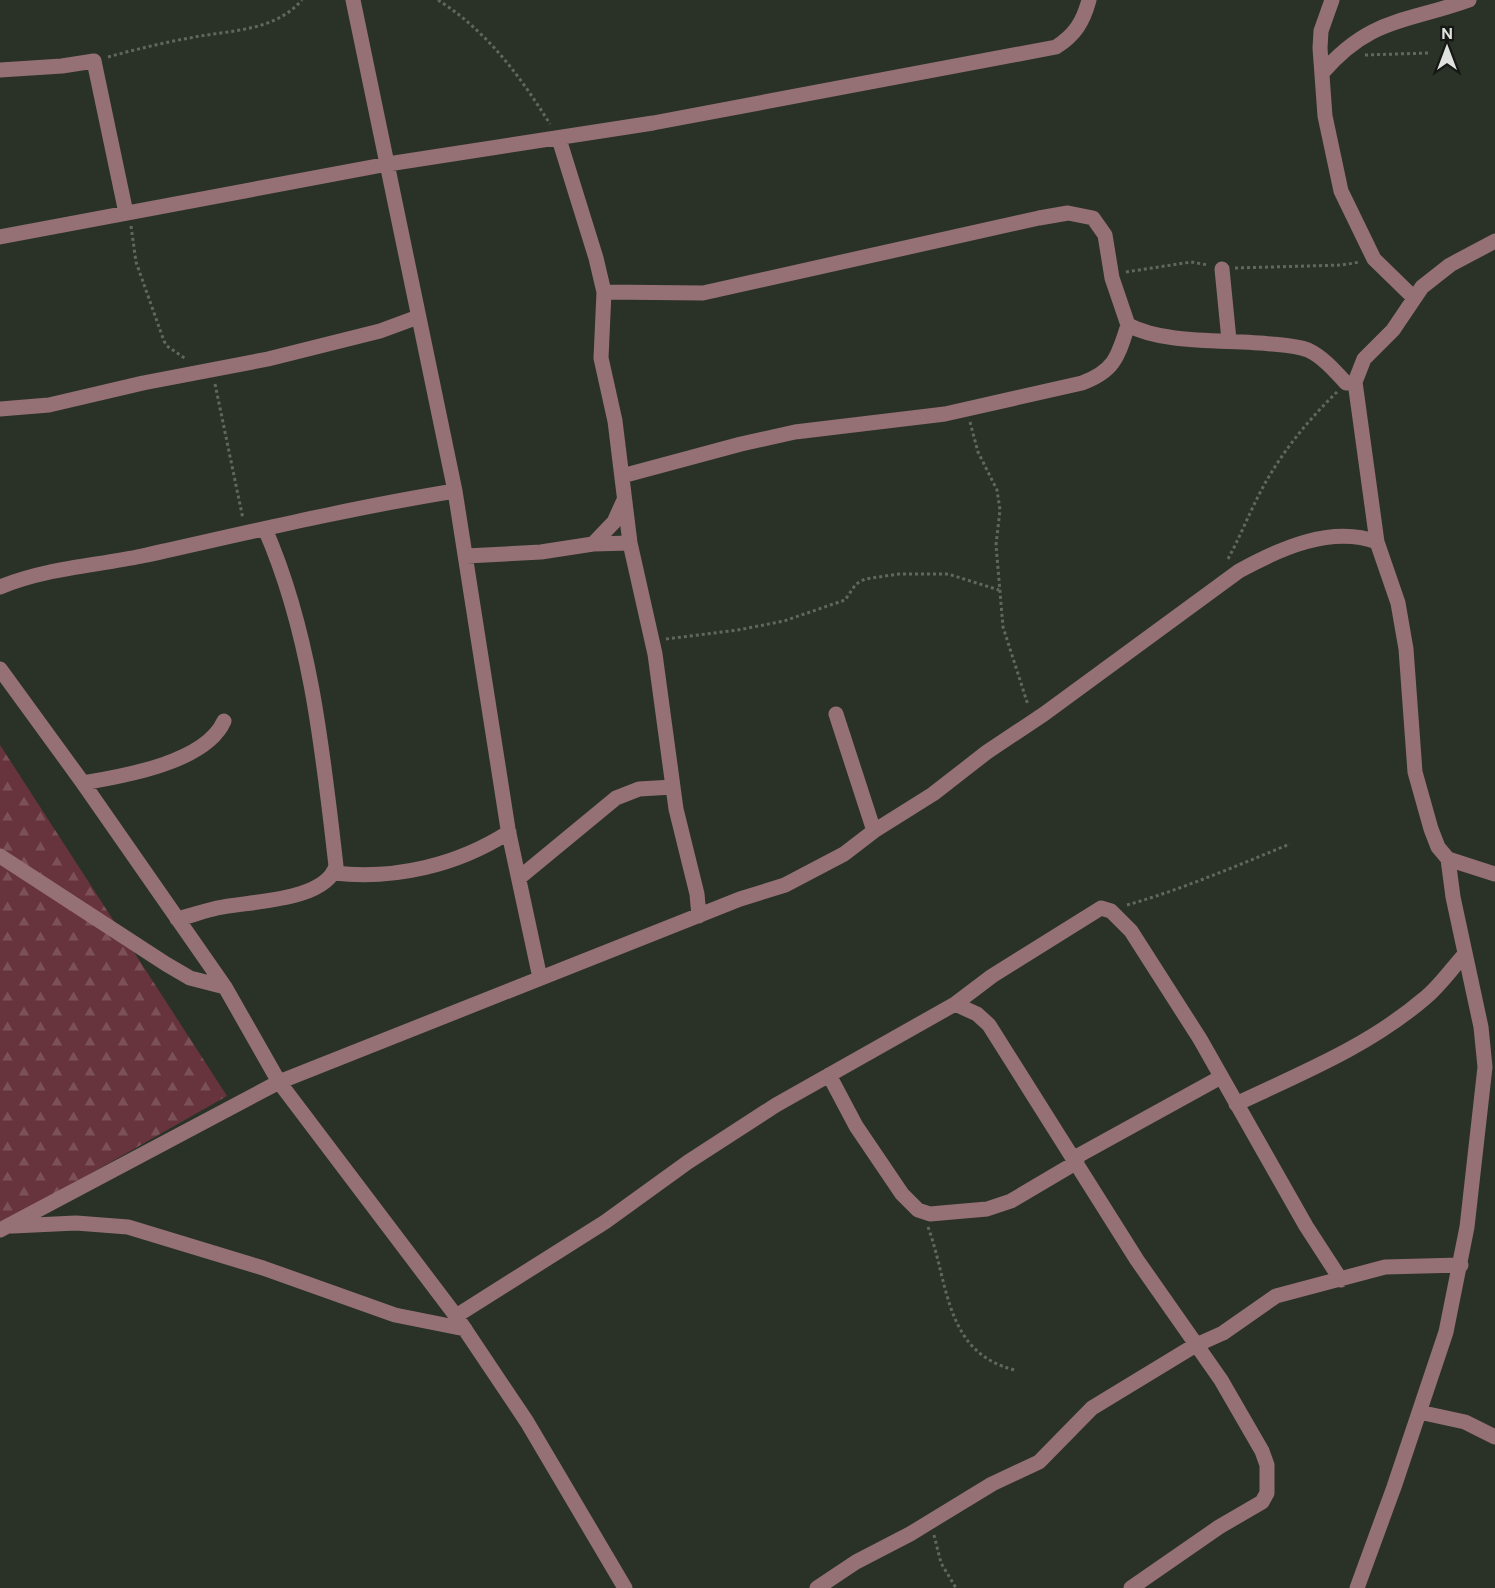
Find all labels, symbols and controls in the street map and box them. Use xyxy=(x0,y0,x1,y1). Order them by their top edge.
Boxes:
north arrow xyxy=(1417,18,1477,78)
text: N xyxy=(1441,23,1453,44)

